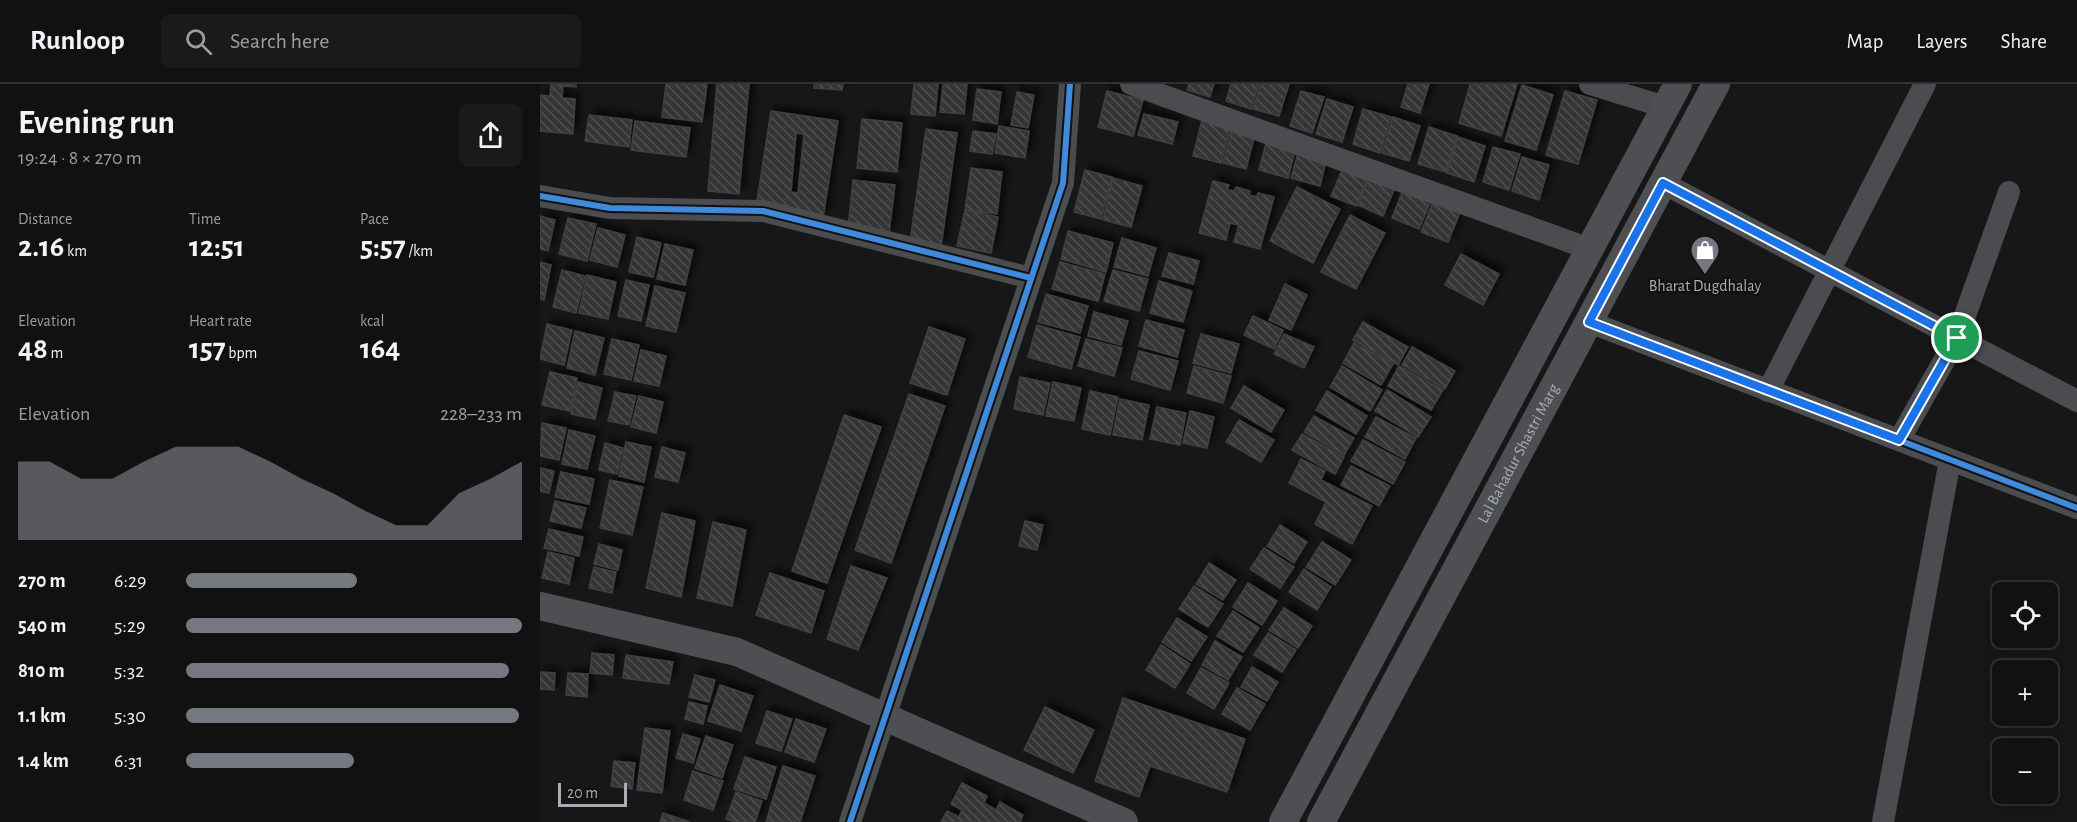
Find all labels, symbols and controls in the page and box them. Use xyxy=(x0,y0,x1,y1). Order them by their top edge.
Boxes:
search box xyxy=(161,14,581,68)
icon: search xyxy=(182,25,215,58)
text: Runloop xyxy=(30,27,125,55)
text: Search here xyxy=(230,30,329,52)
text: Map xyxy=(1847,31,1883,52)
text: Layers xyxy=(1916,31,1967,52)
text: Share xyxy=(2000,31,2047,52)
button: share xyxy=(459,104,522,167)
text: Evening run xyxy=(18,107,175,140)
text: 19:24 · 8 × 270 m xyxy=(18,148,142,168)
text: Distance xyxy=(18,211,72,227)
text: Time xyxy=(189,211,221,227)
text: Pace xyxy=(360,211,389,227)
text: 2.16 xyxy=(18,232,64,262)
text: 12:51 xyxy=(189,232,245,262)
text: 5:57 xyxy=(360,232,406,262)
shop icon: Bharat Dugdhalay xyxy=(1689,234,1721,276)
text: km xyxy=(64,243,87,259)
text: /km xyxy=(406,243,433,259)
place label: Bharat Dugdhalay xyxy=(1649,278,1761,295)
pin xyxy=(1931,312,1982,363)
text: Elevation xyxy=(18,313,76,329)
text: Heart rate xyxy=(189,313,252,329)
text: kcal xyxy=(360,313,384,329)
icon: arrive xyxy=(1940,321,1973,354)
text: 48 xyxy=(18,334,48,364)
text: 157 xyxy=(189,334,226,364)
text: 164 xyxy=(360,334,400,364)
text: m xyxy=(48,345,63,361)
text: bpm xyxy=(226,345,257,361)
street label: Lal Bahadur Shastri Marg xyxy=(1475,381,1562,526)
text: Elevation xyxy=(18,404,90,424)
text: 228–233 m xyxy=(440,404,522,424)
text: 270 m xyxy=(18,571,66,591)
text: 6:29 xyxy=(114,571,146,591)
map controls xyxy=(1992,582,2058,804)
button: locate xyxy=(1992,582,2058,648)
text: 540 m xyxy=(18,616,66,636)
text: 5:29 xyxy=(114,616,145,636)
button: + xyxy=(1992,660,2058,726)
text: 810 m xyxy=(18,661,65,681)
text: 5:32 xyxy=(114,661,144,681)
text: 1.1 km xyxy=(18,706,66,726)
text: 5:30 xyxy=(114,706,146,726)
button: − xyxy=(1992,738,2058,804)
text: 1.4 km xyxy=(18,751,69,771)
text: 6:31 xyxy=(114,751,143,771)
scale bar xyxy=(558,780,627,808)
text: 20 m xyxy=(567,785,598,801)

